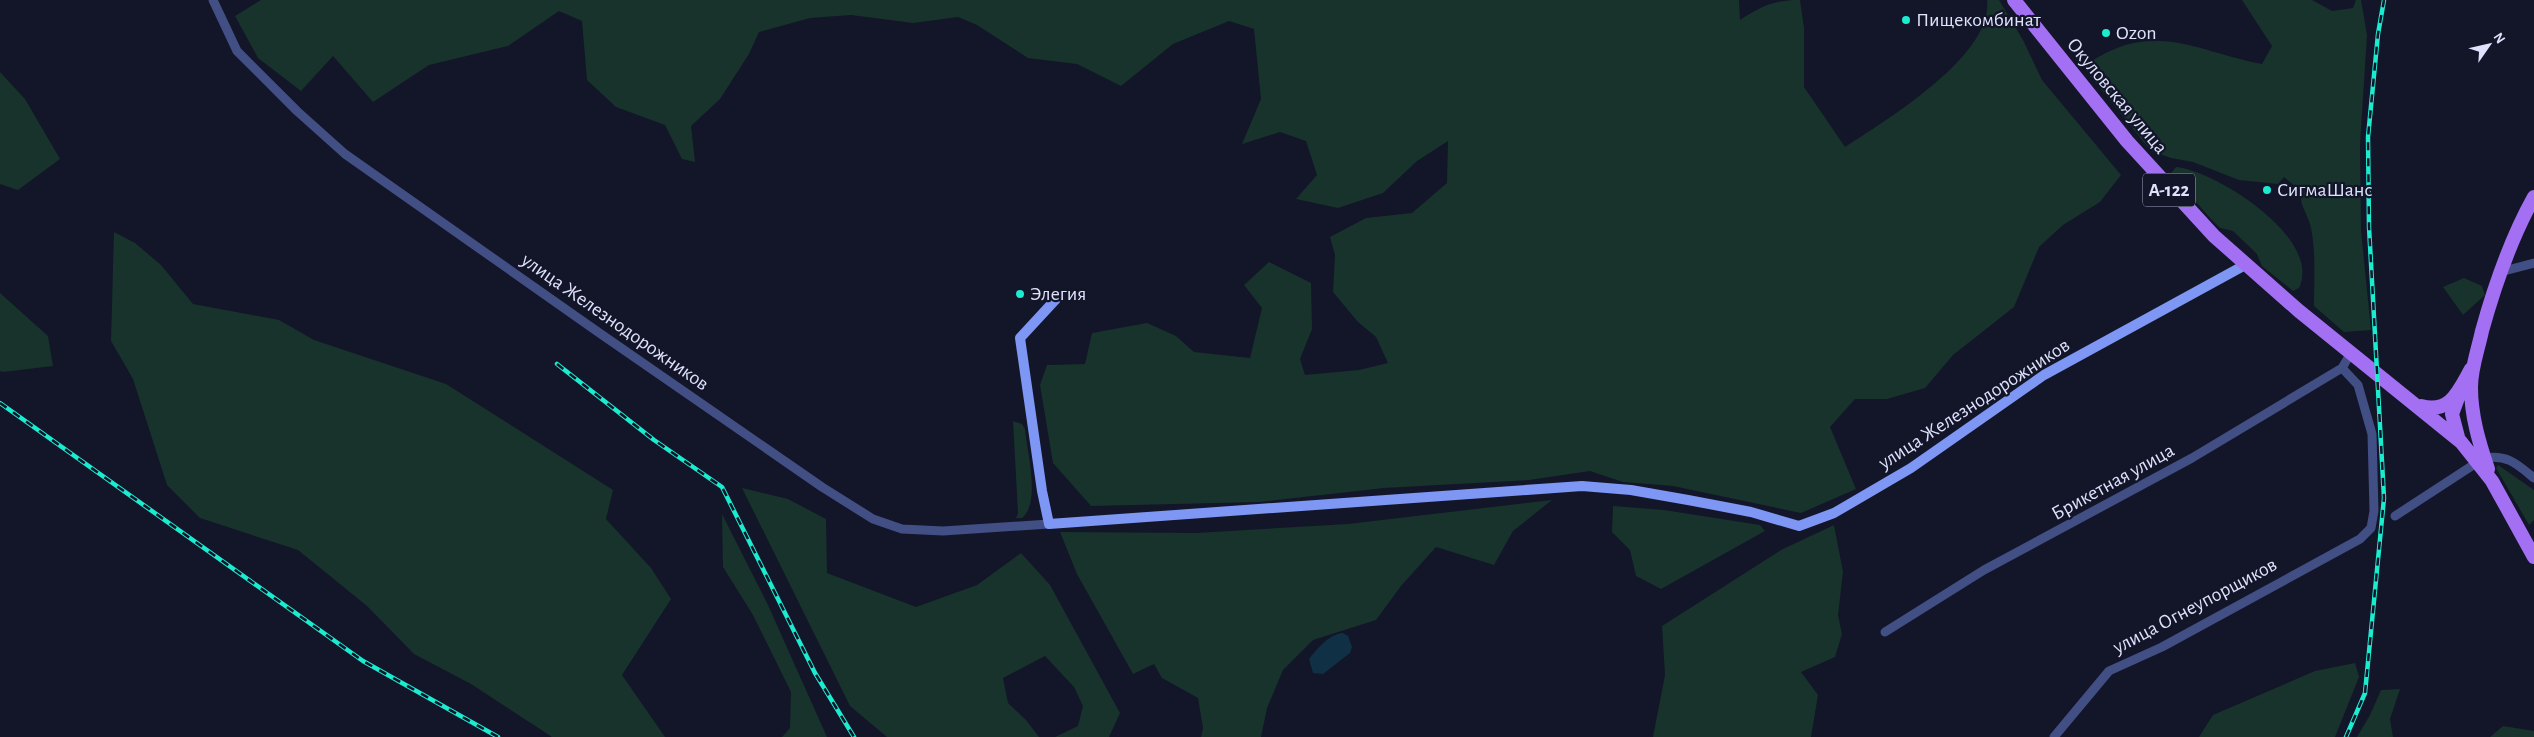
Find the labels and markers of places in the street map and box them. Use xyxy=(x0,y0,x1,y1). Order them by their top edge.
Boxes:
place label: Пищекомбинат xyxy=(1916,10,2042,30)
marker: Пищекомбинат xyxy=(1900,14,1912,26)
place label: Ozon xyxy=(2116,23,2157,43)
marker: Ozon xyxy=(2100,27,2112,39)
place label: СигмаШанс xyxy=(2277,180,2373,200)
marker: СигмаШанс xyxy=(2261,184,2273,196)
place label: Элегия xyxy=(1030,284,1086,304)
marker: Элегия xyxy=(1014,288,1026,300)

